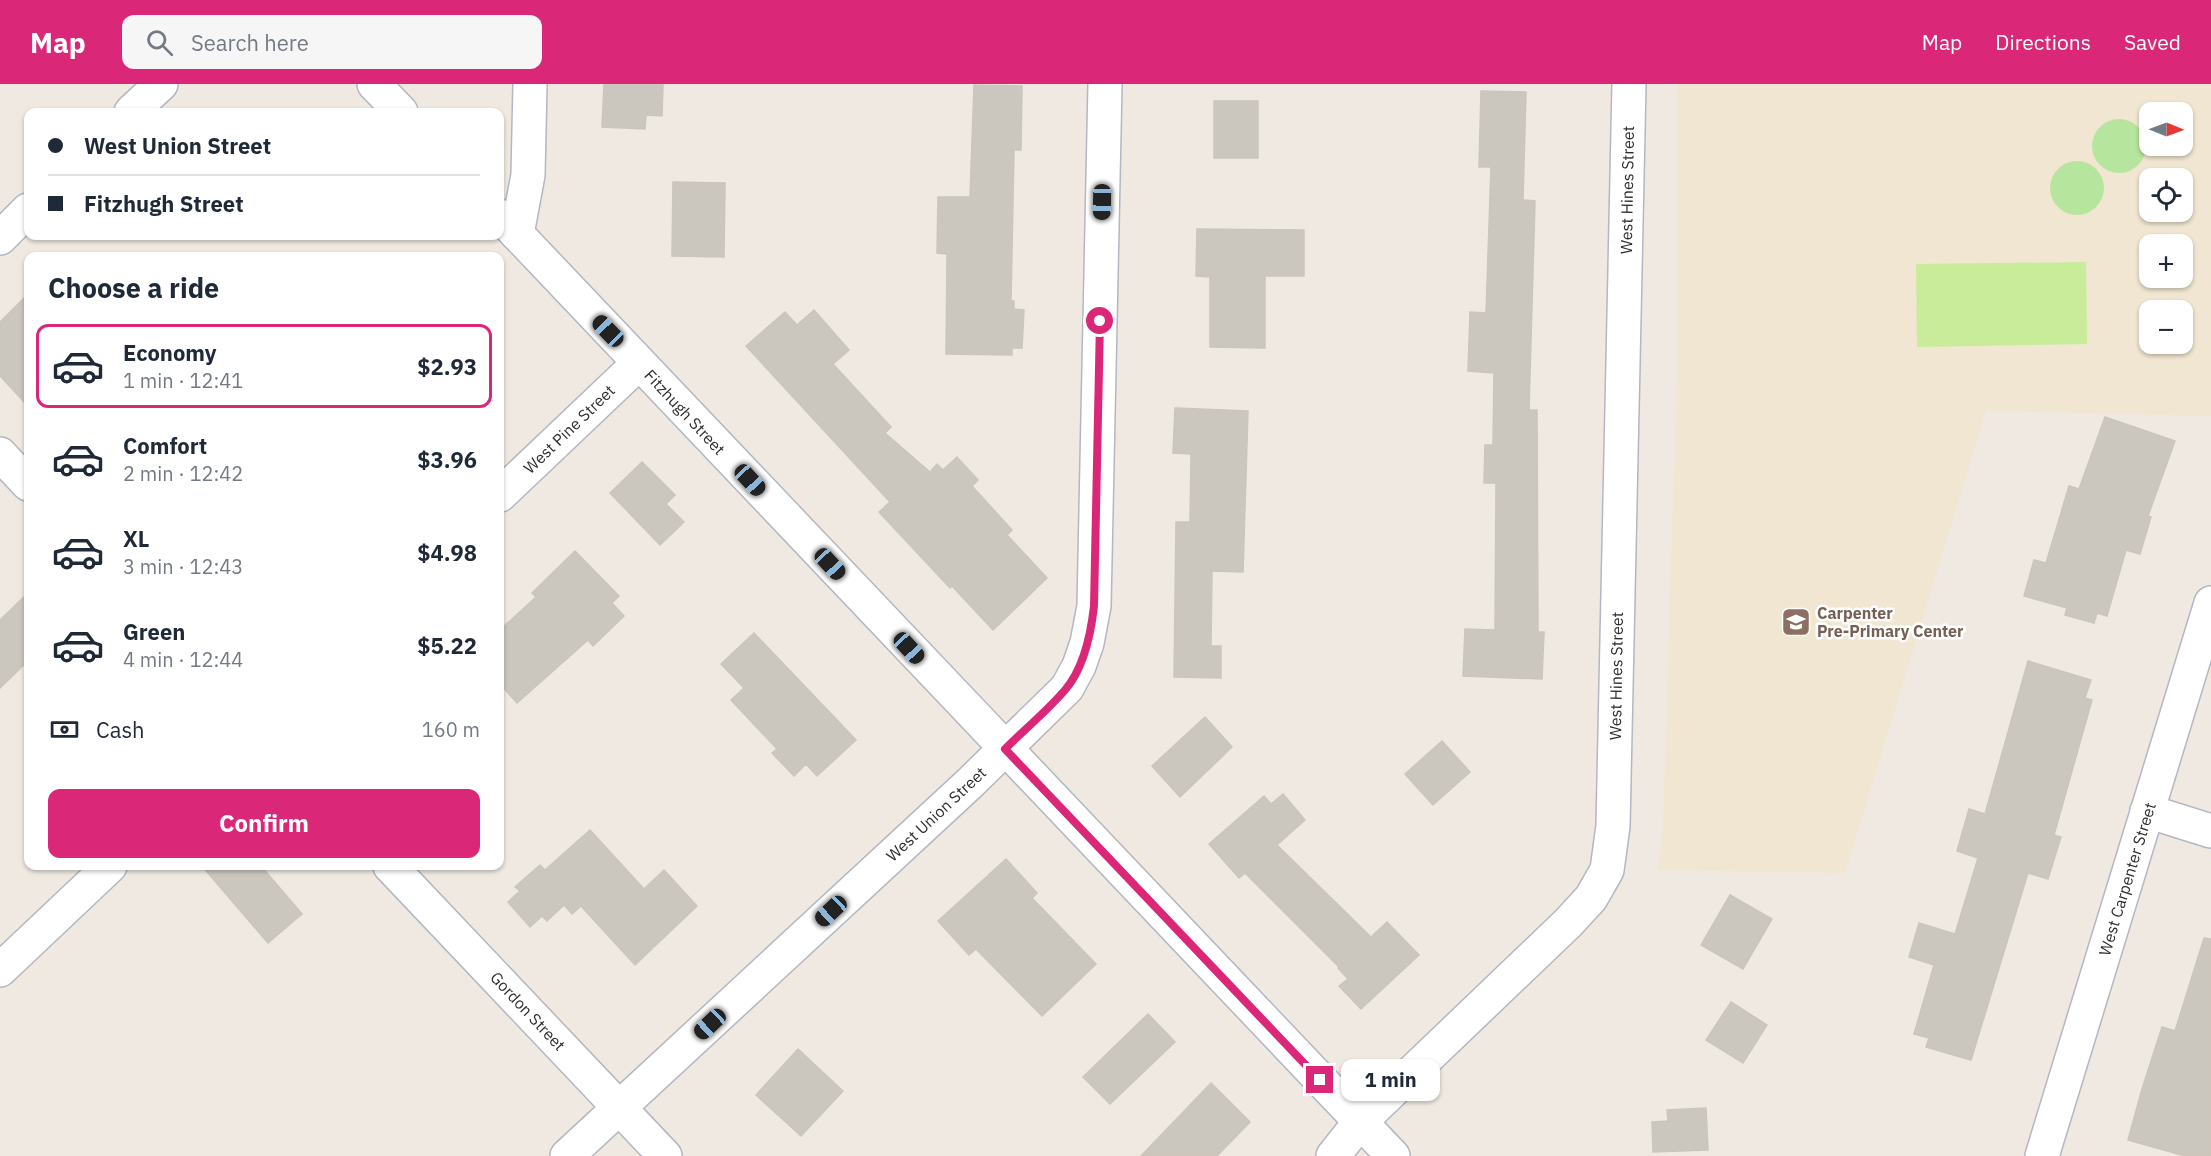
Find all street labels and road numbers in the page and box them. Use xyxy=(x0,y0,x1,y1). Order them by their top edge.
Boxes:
street label: West Hines Street xyxy=(1616,126,1638,254)
street label: Fitzhugh Street xyxy=(640,365,730,459)
street label: West Pine Street xyxy=(519,380,619,478)
street label: West Hines Street xyxy=(1605,612,1627,740)
street label: West Union Street xyxy=(882,763,990,865)
street label: West Carpenter Street xyxy=(2094,800,2160,958)
street label: Gordon Street xyxy=(486,967,570,1055)

